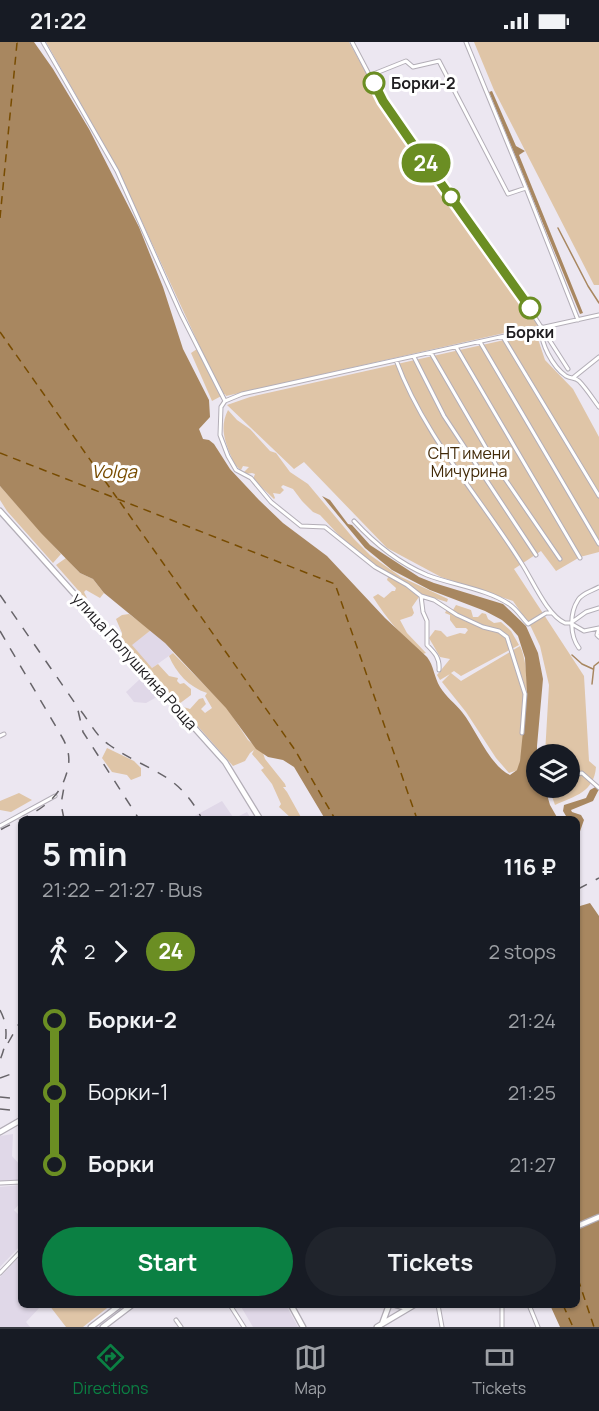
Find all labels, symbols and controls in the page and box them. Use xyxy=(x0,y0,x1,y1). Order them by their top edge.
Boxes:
text: 21:22 xyxy=(30,6,86,36)
marker: Борки-2 xyxy=(363,72,385,94)
place label: Борки-2 xyxy=(391,72,456,94)
line badge: 24 xyxy=(399,144,453,182)
text: 24 xyxy=(414,149,438,177)
unlabelled marker xyxy=(442,188,460,206)
marker: Борки xyxy=(519,297,541,319)
place label: Борки xyxy=(506,321,554,343)
park label: СНТ имени Мичурина xyxy=(428,442,510,482)
water label: Volga xyxy=(91,459,138,483)
street label: улица Полушкина Роща xyxy=(67,588,203,734)
map controls xyxy=(526,744,580,798)
button: layers xyxy=(526,744,580,798)
text: 5 min xyxy=(42,831,128,876)
text: 116 ₽ xyxy=(504,852,556,882)
text: 21:22 – 21:27 · Bus xyxy=(42,876,203,903)
icon: walk xyxy=(42,935,75,968)
icon: forward xyxy=(104,935,137,968)
text: 24 xyxy=(158,937,183,965)
text: 2 xyxy=(84,938,95,965)
text: 2 stops xyxy=(488,938,556,965)
text: Борки-2 xyxy=(88,1005,177,1035)
text: 21:24 xyxy=(508,1007,556,1034)
text: Борки-1 xyxy=(88,1077,169,1107)
text: 21:25 xyxy=(508,1079,556,1106)
text: Борки xyxy=(88,1149,154,1179)
text: 21:27 xyxy=(509,1151,556,1178)
button: Start xyxy=(42,1227,293,1296)
button: Tickets xyxy=(305,1227,556,1296)
tab: Directions xyxy=(73,1341,148,1399)
tab: Map xyxy=(294,1341,327,1399)
tab: Tickets xyxy=(472,1341,526,1399)

